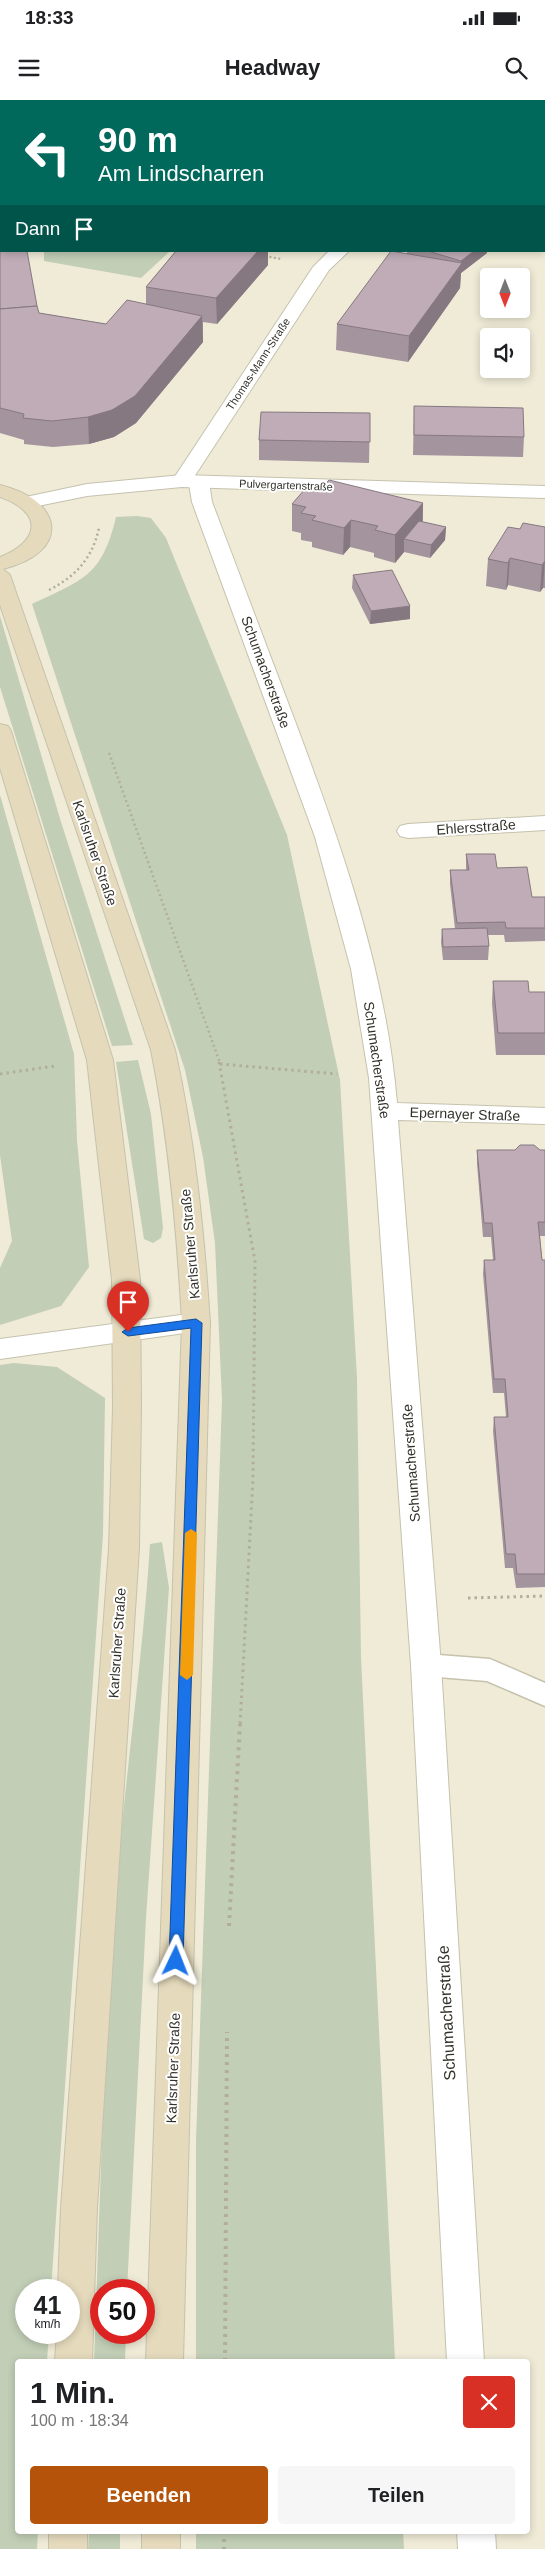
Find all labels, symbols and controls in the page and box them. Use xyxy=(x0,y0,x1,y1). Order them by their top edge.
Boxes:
text: 18:33 xyxy=(25,7,74,28)
icon: menu xyxy=(15,54,43,82)
icon: search xyxy=(502,54,530,82)
text: Headway xyxy=(225,55,320,80)
icon: left xyxy=(15,120,80,185)
text: 90 m xyxy=(98,120,178,159)
text: Am Lindscharren xyxy=(98,161,264,186)
icon: arrive xyxy=(70,215,98,243)
text: Dann xyxy=(15,218,60,239)
north arrow xyxy=(480,268,530,318)
map controls xyxy=(480,268,530,378)
street label: Thomas-Mann-Straße xyxy=(224,316,292,412)
button: sound xyxy=(480,328,530,378)
street label: Pulvergartenstraße xyxy=(239,477,333,493)
street label: Schumacherstraße xyxy=(238,614,294,730)
street label: Karlsruher Straße xyxy=(69,798,121,908)
street label: Ehlersstraße xyxy=(436,816,516,838)
street label: Schumacherstraße xyxy=(361,1000,393,1120)
street label: Epernayer Straße xyxy=(410,1104,521,1124)
street label: Karlsruher Straße xyxy=(177,1188,203,1300)
pin xyxy=(107,1281,149,1332)
icon: arrive xyxy=(114,1288,142,1316)
street label: Schumacherstraße xyxy=(399,1403,423,1523)
street label: Karlsruher Straße xyxy=(105,1587,129,1699)
position arrow xyxy=(149,1934,201,1986)
street label: Schumacherstraße xyxy=(434,1945,459,2081)
street label: Karlsruher Straße xyxy=(163,2012,183,2123)
speed limit sign: 50 xyxy=(90,2279,155,2344)
text: 41 xyxy=(34,2291,61,2319)
text: km/h xyxy=(34,2317,61,2331)
text: 1 Min. xyxy=(30,2376,115,2409)
button: close xyxy=(463,2376,515,2428)
text: 100 m · 18:34 xyxy=(30,2412,129,2429)
button: Beenden xyxy=(30,2466,268,2524)
button: Teilen xyxy=(278,2466,515,2524)

